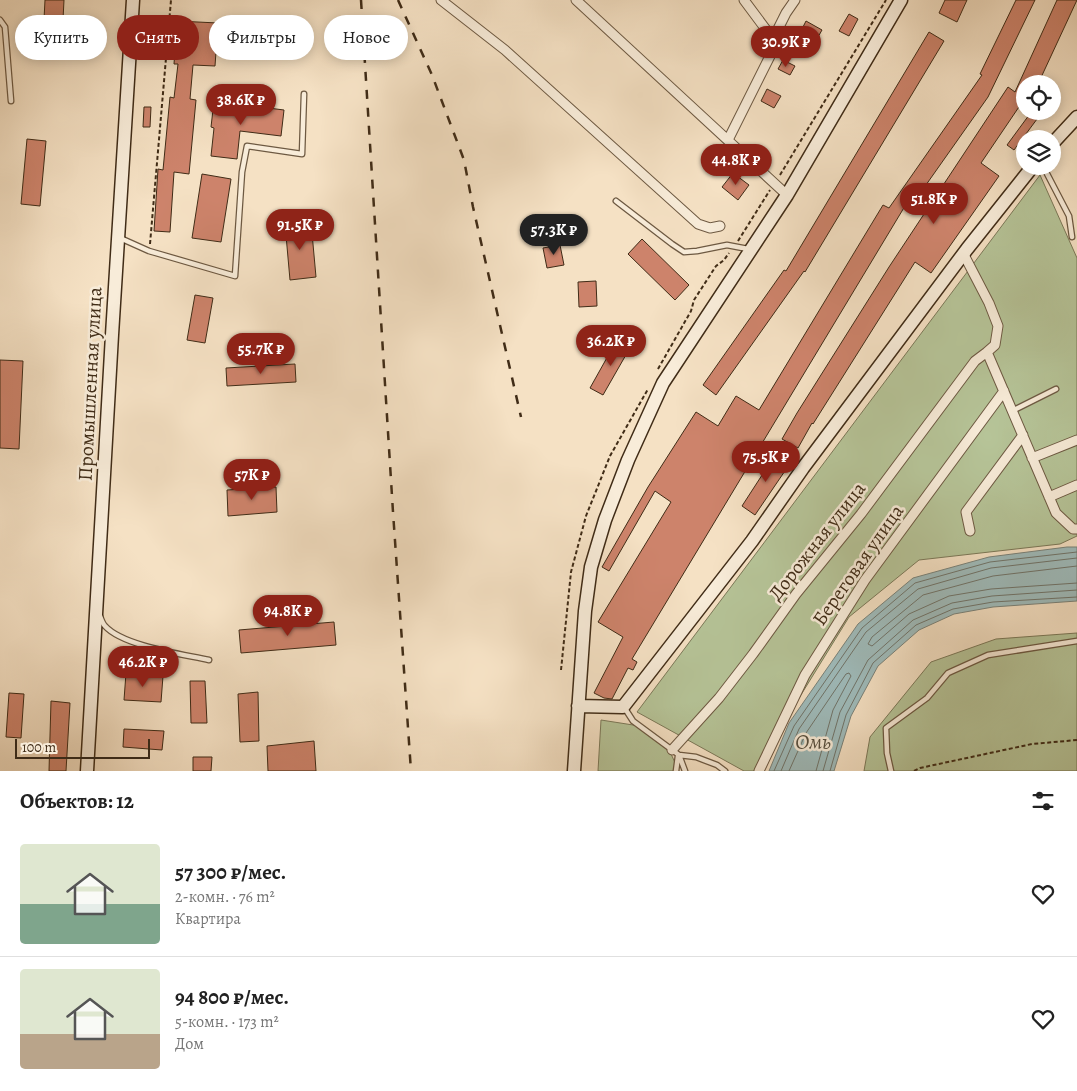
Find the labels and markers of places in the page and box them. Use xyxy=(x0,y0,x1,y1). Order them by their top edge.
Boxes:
pin: 30.9K ₽ xyxy=(740,26,832,68)
pin: 38.6K ₽ xyxy=(195,84,287,126)
pin: 44.8K ₽ xyxy=(690,144,782,186)
pin: 51.8K ₽ xyxy=(888,182,980,225)
pin: 91.5K ₽ xyxy=(254,208,346,251)
pin: 57.3K ₽ xyxy=(508,214,600,256)
pin: 36.2K ₽ xyxy=(565,324,657,367)
pin: 55.7K ₽ xyxy=(215,332,307,375)
pin: 75.5K ₽ xyxy=(720,440,812,483)
pin: 57K ₽ xyxy=(217,458,287,501)
pin: 94.8K ₽ xyxy=(242,594,334,637)
pin: 46.2K ₽ xyxy=(97,646,189,688)

